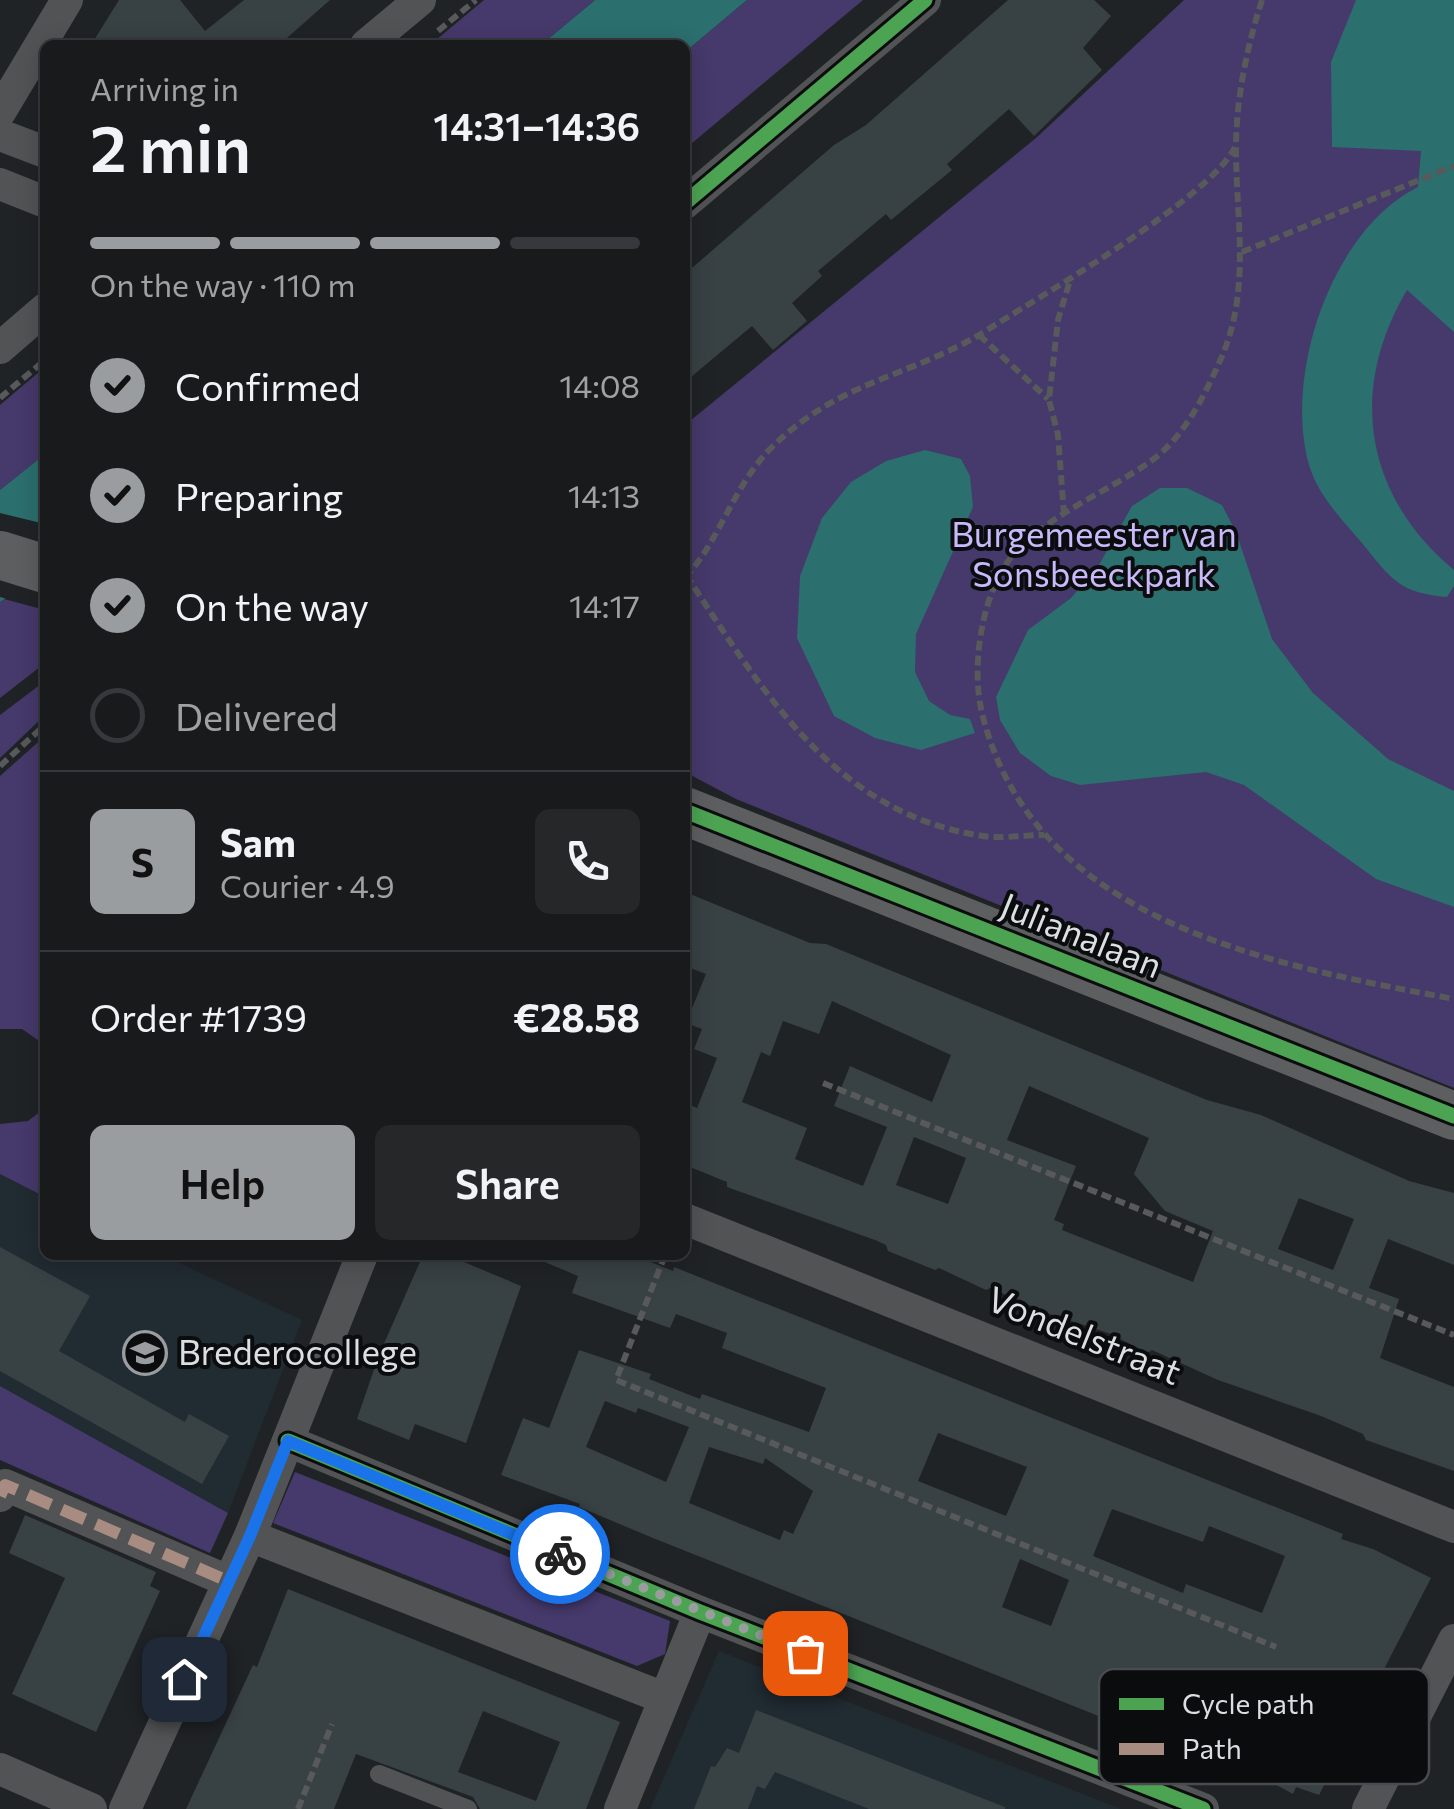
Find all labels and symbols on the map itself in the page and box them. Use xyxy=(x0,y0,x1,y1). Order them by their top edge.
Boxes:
park label: Burgemeester van Sonsbeeckpark xyxy=(951,511,1237,594)
street label: Julianalaan xyxy=(995,882,1169,985)
street label: Vondelstraat xyxy=(982,1275,1188,1392)
place label: Brederocollege xyxy=(178,1329,417,1372)
school or university icon: Brederocollege xyxy=(122,1330,168,1376)
courier xyxy=(510,1504,610,1604)
pin xyxy=(763,1611,848,1696)
pin xyxy=(142,1637,227,1722)
legend xyxy=(1099,1669,1429,1784)
text: Cycle path xyxy=(1182,1686,1314,1720)
text: Path xyxy=(1182,1731,1242,1765)

